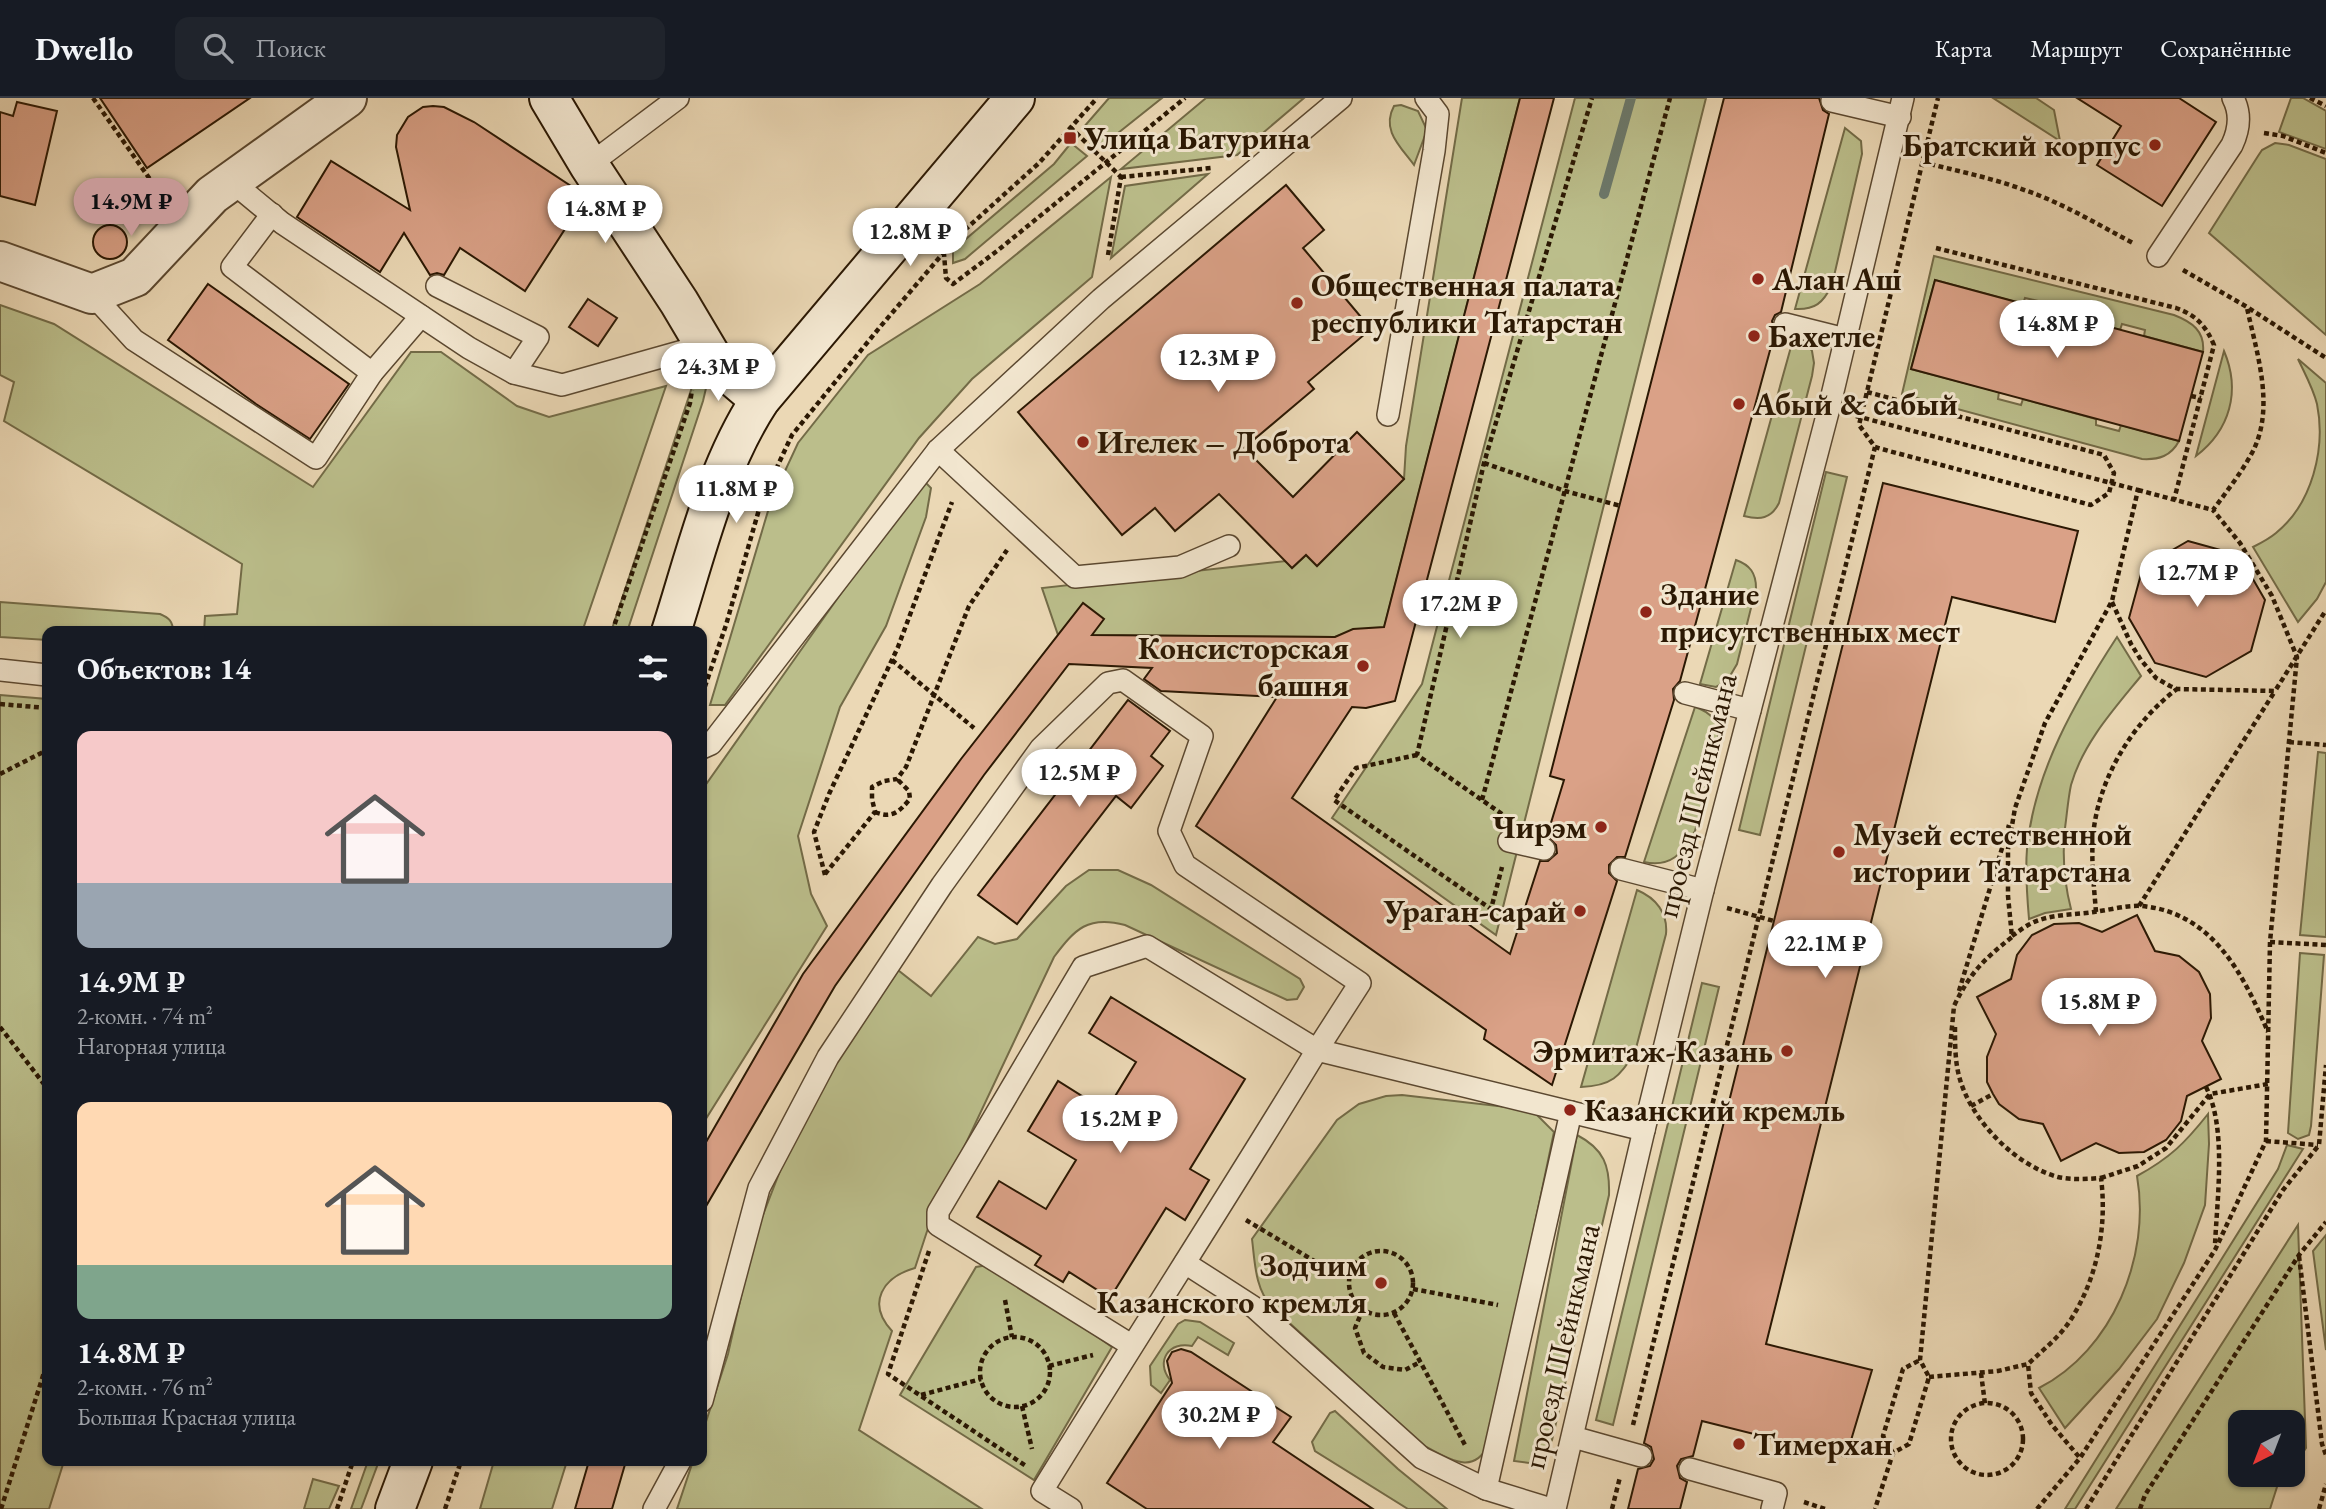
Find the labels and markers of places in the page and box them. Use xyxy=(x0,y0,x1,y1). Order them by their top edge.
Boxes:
place label: Улица Батурина xyxy=(1083,117,1311,159)
place label: Братский корпус xyxy=(1902,124,2141,166)
marker: Улица Батурина xyxy=(1062,130,1078,146)
marker: Братский корпус xyxy=(2147,137,2163,153)
pin: 14.9M ₽ xyxy=(66,178,196,238)
pin: 14.8M ₽ xyxy=(540,186,670,245)
pin: 12.8M ₽ xyxy=(845,208,975,268)
place label: Алан Аш xyxy=(1771,258,1902,300)
place label: Общественная палата республики Татарстан xyxy=(1311,264,1623,343)
marker: Алан Аш xyxy=(1750,271,1766,287)
marker: Общественная палата республики Татарстан xyxy=(1289,295,1305,311)
pin: 14.8M ₽ xyxy=(1992,300,2122,360)
place label: Бахетле xyxy=(1768,315,1875,357)
marker: Бахетле xyxy=(1746,328,1762,344)
pin: 12.3M ₽ xyxy=(1153,334,1283,394)
pin: 24.3M ₽ xyxy=(653,344,783,403)
place label: Абый & сабый xyxy=(1752,383,1958,425)
marker: Абый & сабый xyxy=(1731,396,1747,412)
place label: Игелек – Доброта xyxy=(1097,421,1351,463)
marker: Игелек – Доброта xyxy=(1075,434,1091,450)
pin: 11.8M ₽ xyxy=(671,466,801,525)
pin: 12.7M ₽ xyxy=(2132,550,2262,609)
place label: Здание присутственных мест xyxy=(1660,573,1960,652)
pin: 17.2M ₽ xyxy=(1395,580,1525,640)
marker: Здание присутственных мест xyxy=(1638,604,1654,620)
place label: Консисторская башня xyxy=(1138,627,1349,706)
marker: Консисторская башня xyxy=(1355,658,1371,674)
pin: 12.5M ₽ xyxy=(1014,750,1144,809)
place label: Чирэм xyxy=(1492,806,1587,848)
place label: Музей естественной истории Татарстана xyxy=(1853,813,2132,892)
marker: Чирэм xyxy=(1593,819,1609,835)
marker: Музей естественной истории Татарстана xyxy=(1831,844,1847,860)
place label: Ураган-сарай xyxy=(1383,890,1566,932)
marker: Ураган-сарай xyxy=(1572,903,1588,919)
pin: 22.1M ₽ xyxy=(1760,920,1890,980)
pin: 15.8M ₽ xyxy=(2034,978,2164,1038)
place label: Эрмитаж-Казань xyxy=(1532,1030,1773,1072)
marker: Эрмитаж-Казань xyxy=(1779,1043,1795,1059)
place label: Казанский кремль xyxy=(1584,1089,1845,1131)
pin: 15.2M ₽ xyxy=(1055,1096,1185,1155)
marker: Казанский кремль xyxy=(1562,1102,1578,1118)
place label: Зодчим Казанского кремля xyxy=(1097,1244,1367,1323)
marker: Зодчим Казанского кремля xyxy=(1373,1275,1389,1291)
pin: 30.2M ₽ xyxy=(1154,1392,1284,1451)
place label: Тимерхан xyxy=(1753,1423,1892,1465)
marker: Тимерхан xyxy=(1731,1436,1747,1452)

